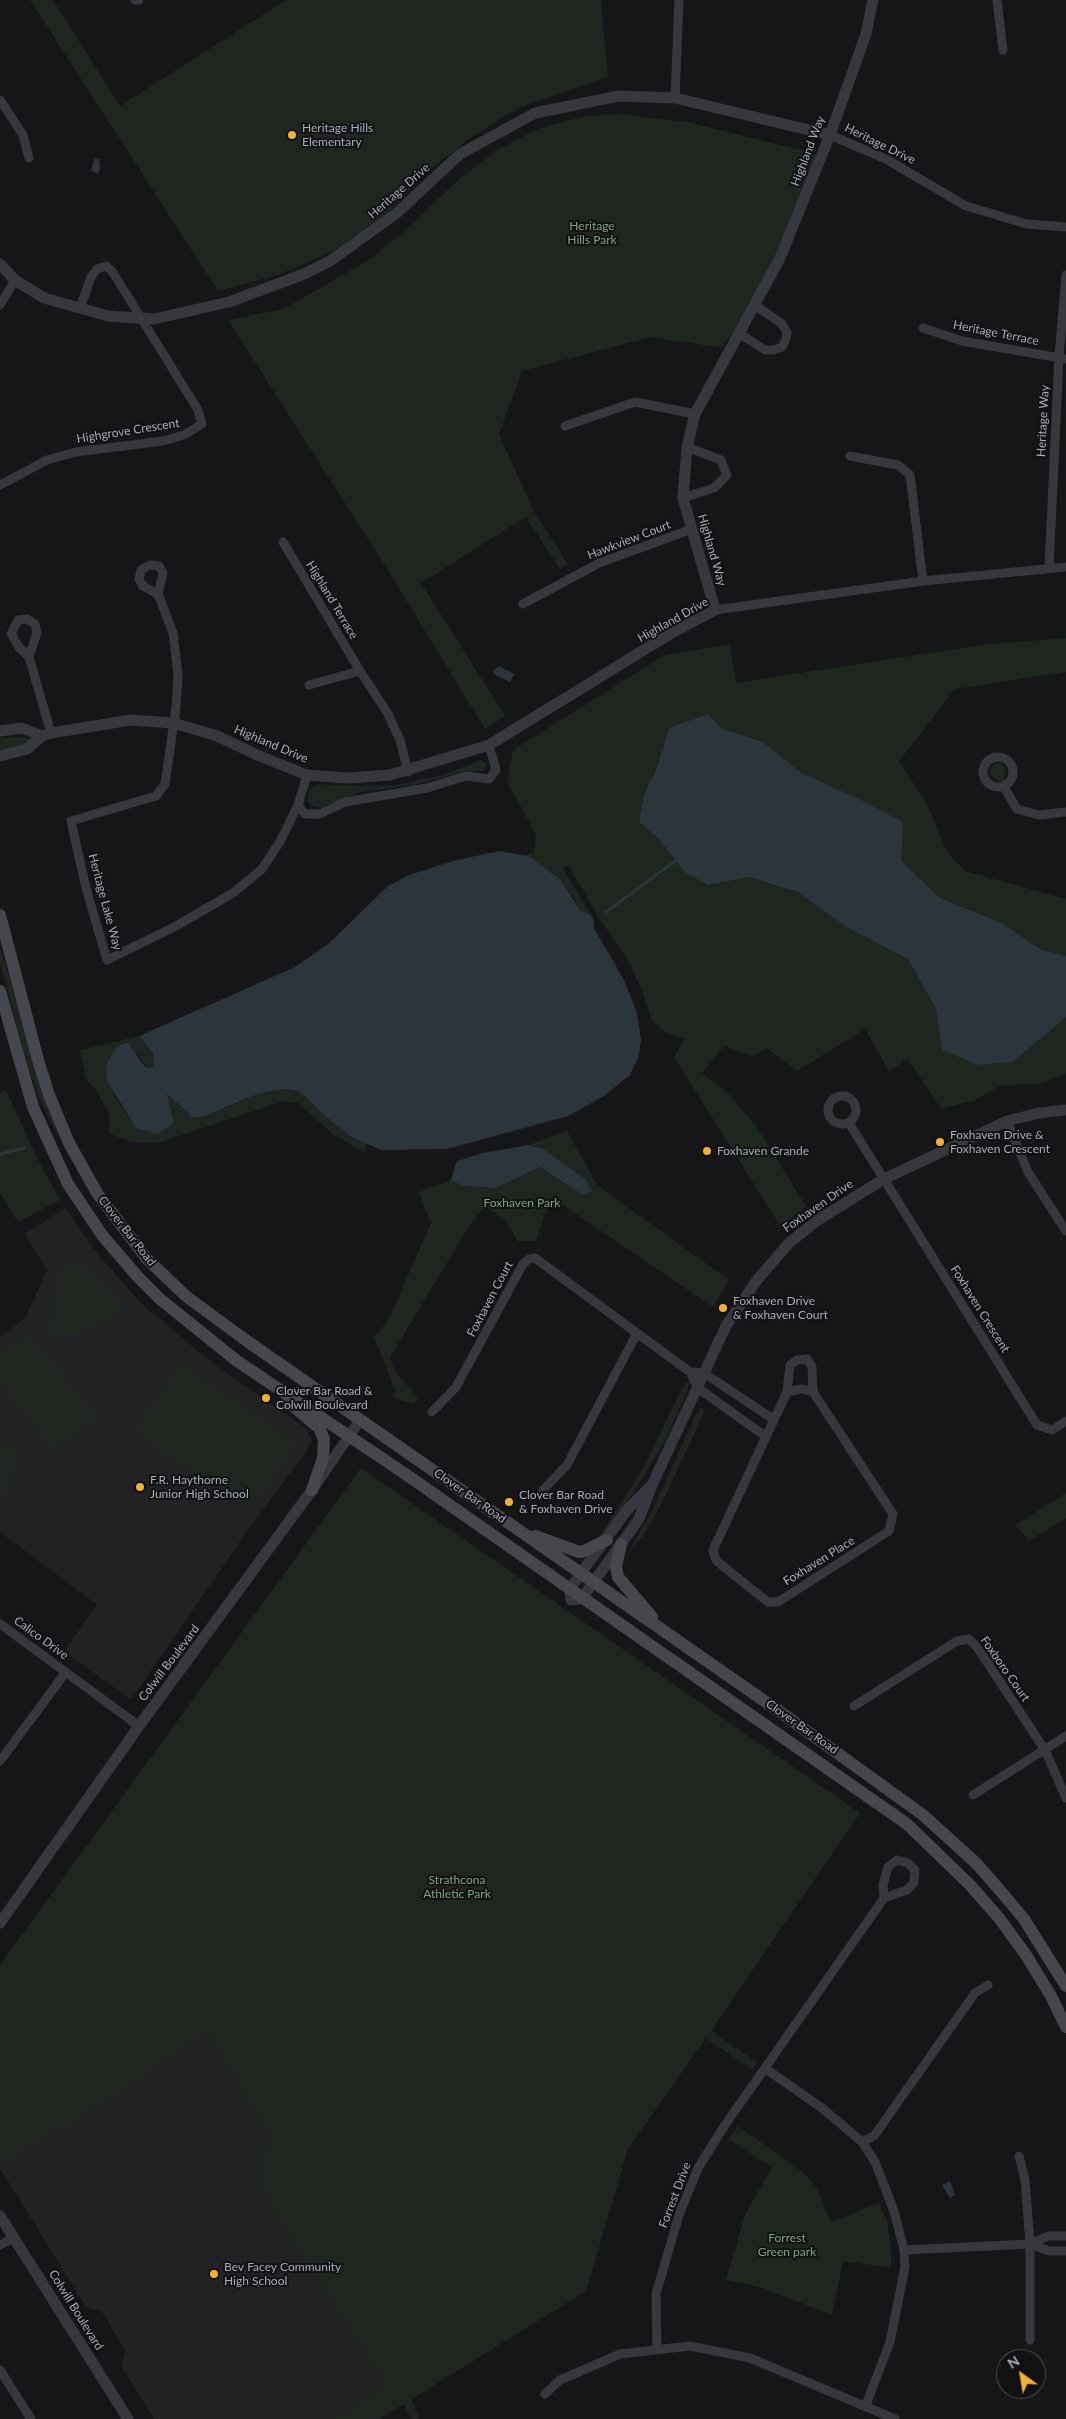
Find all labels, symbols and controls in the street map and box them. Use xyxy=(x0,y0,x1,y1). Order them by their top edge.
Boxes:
street label: Highland Way xyxy=(788,114,828,188)
place label: Heritage Hills Elementary xyxy=(302,121,373,149)
street label: Heritage Drive xyxy=(842,121,918,167)
marker: Heritage Hills Elementary xyxy=(286,129,298,141)
street label: Heritage Drive xyxy=(365,160,433,222)
park label: Heritage Hills Park xyxy=(567,219,617,247)
street label: Heritage Terrace xyxy=(952,318,1040,348)
street label: Heritage Way xyxy=(1034,385,1052,457)
street label: Highgrove Crescent xyxy=(76,416,180,446)
street label: Highland Way xyxy=(695,512,729,588)
street label: Hawkview Court xyxy=(585,517,673,563)
street label: Highland Terrace xyxy=(303,558,361,642)
street label: Highland Drive xyxy=(635,595,711,645)
street label: Highland Drive xyxy=(232,722,310,766)
street label: Heritage Lake Way xyxy=(85,852,125,952)
place label: Foxhaven Drive & Foxhaven Crescent xyxy=(950,1128,1050,1156)
marker: Foxhaven Drive & Foxhaven Crescent xyxy=(934,1136,946,1148)
place label: Foxhaven Grande xyxy=(717,1144,809,1158)
marker: Foxhaven Grande xyxy=(701,1145,713,1157)
street label: Foxhaven Drive xyxy=(780,1177,856,1235)
street label: Clover Bar Road xyxy=(95,1193,159,1269)
park label: Foxhaven Park xyxy=(484,1196,560,1210)
street label: Foxhaven Court xyxy=(464,1259,516,1339)
street label: Foxhaven Crescent xyxy=(947,1263,1013,1355)
place label: Foxhaven Drive & Foxhaven Court xyxy=(733,1294,828,1322)
marker: Foxhaven Drive & Foxhaven Court xyxy=(717,1302,729,1314)
place label: Clover Bar Road & Colwill Boulevard xyxy=(276,1384,373,1412)
marker: Clover Bar Road & Colwill Boulevard xyxy=(260,1392,272,1404)
street label: Clover Bar Road xyxy=(431,1466,509,1526)
place label: F.R. Haythorne Junior High School xyxy=(150,1473,249,1501)
marker: F.R. Haythorne Junior High School xyxy=(134,1481,146,1493)
place label: Clover Bar Road & Foxhaven Drive xyxy=(519,1488,613,1516)
marker: Clover Bar Road & Foxhaven Drive xyxy=(503,1496,515,1508)
street label: Foxhaven Place xyxy=(781,1533,857,1589)
street label: Calico Drive xyxy=(11,1613,71,1663)
street label: Colwill Boulevard xyxy=(136,1622,202,1704)
street label: Foxboro Court xyxy=(977,1634,1033,1704)
street label: Clover Bar Road xyxy=(763,1697,841,1757)
park label: Strathcona Athletic Park xyxy=(423,1873,491,1901)
street label: Forrest Drive xyxy=(656,2160,694,2230)
park label: Forrest Green park xyxy=(758,2231,816,2259)
place label: Bev Facey Community High School xyxy=(224,2260,341,2288)
street label: Colwill Boulevard xyxy=(46,2267,106,2353)
marker: Bev Facey Community High School xyxy=(208,2268,220,2280)
north arrow xyxy=(996,2349,1046,2399)
text: N xyxy=(1004,2352,1022,2372)

